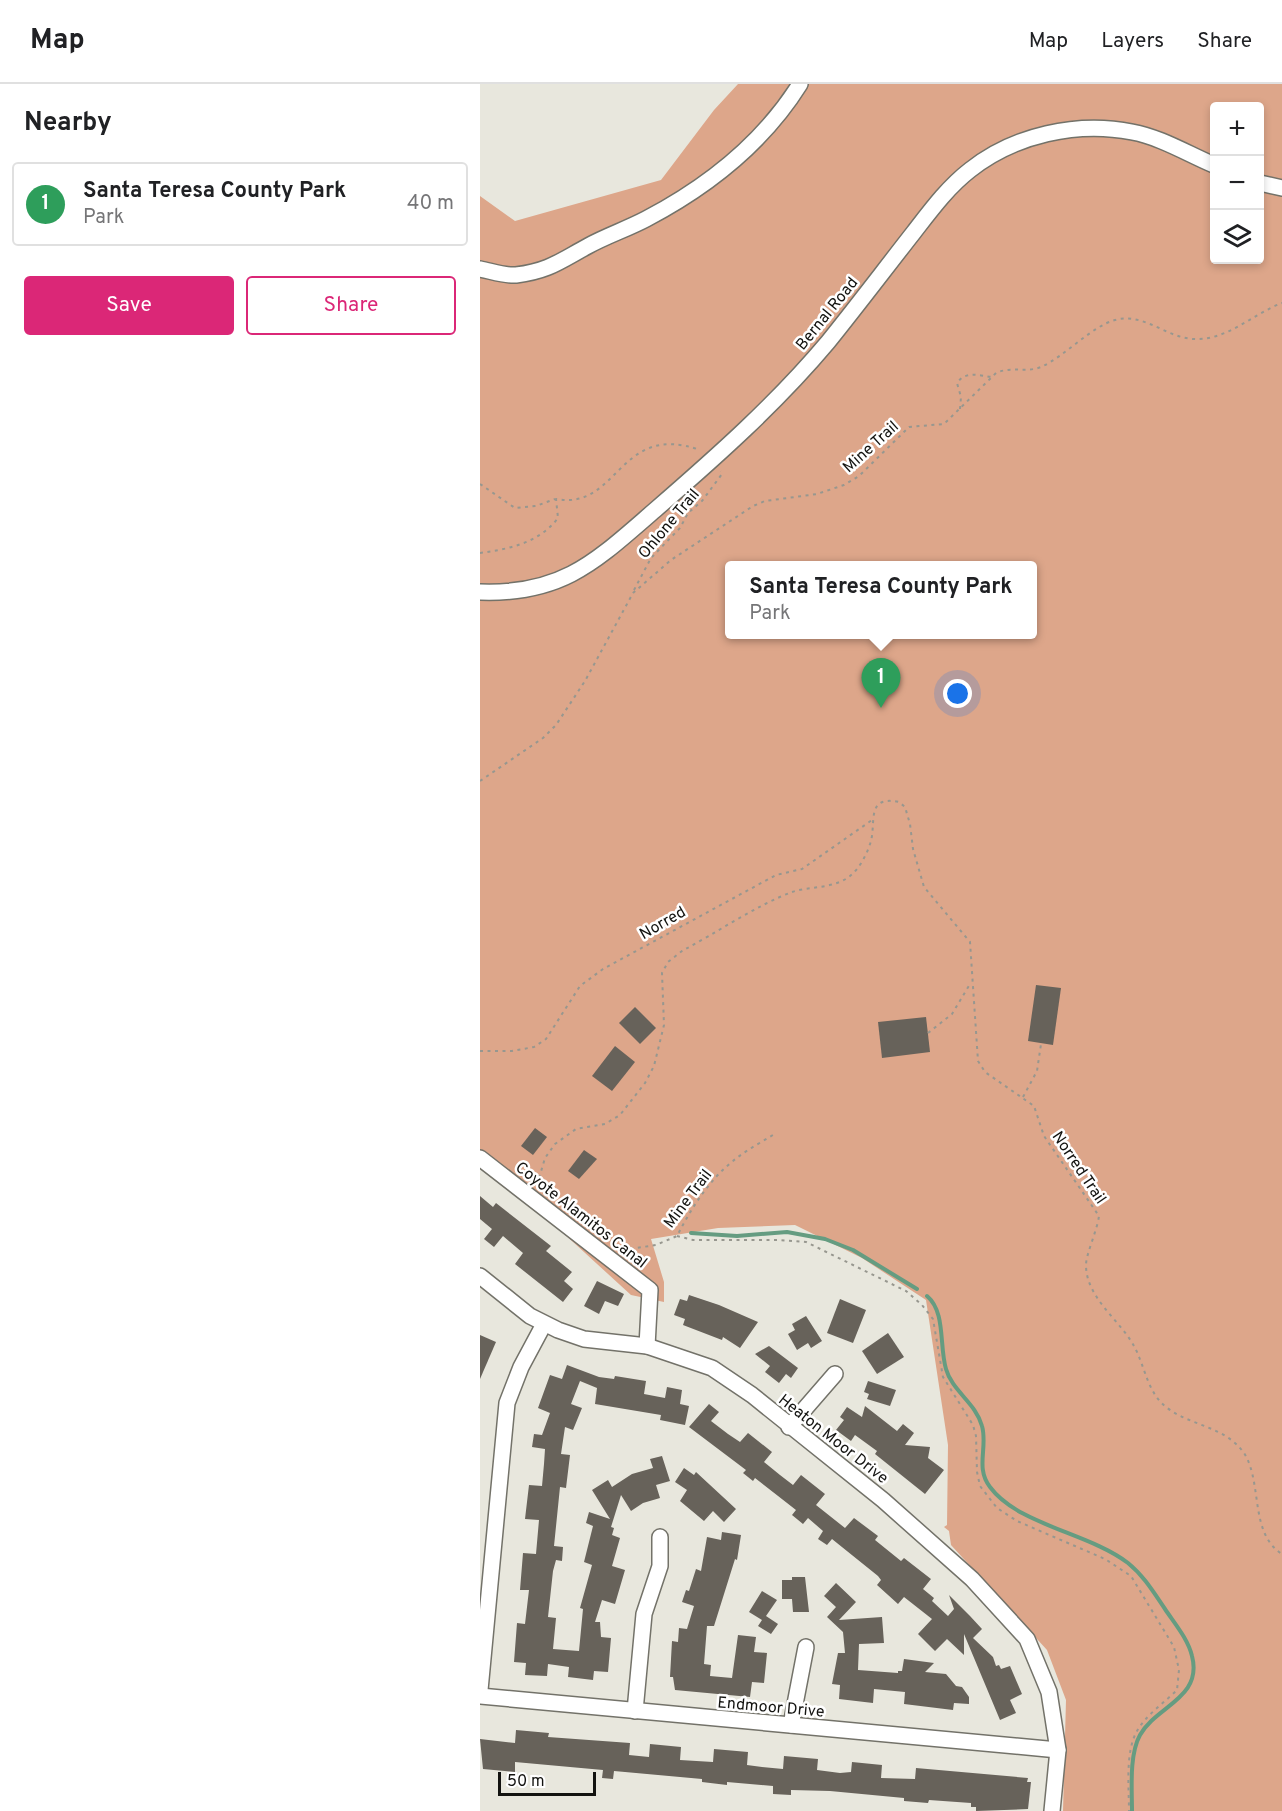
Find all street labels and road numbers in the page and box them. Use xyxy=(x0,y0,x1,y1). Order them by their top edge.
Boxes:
street label: Bernal Road xyxy=(792,274,863,355)
street label: Mine Trail xyxy=(839,417,903,478)
street label: Ohlone Trail xyxy=(634,485,705,563)
street label: Norred xyxy=(636,903,690,945)
street label: Norred Trail xyxy=(1047,1128,1110,1208)
street label: Coyote Alamitos Canal xyxy=(511,1158,651,1273)
street label: Mine Trail xyxy=(660,1166,717,1233)
street label: Heaton Moor Drive xyxy=(774,1390,892,1489)
street label: Endmoor Drive xyxy=(716,1693,825,1723)

